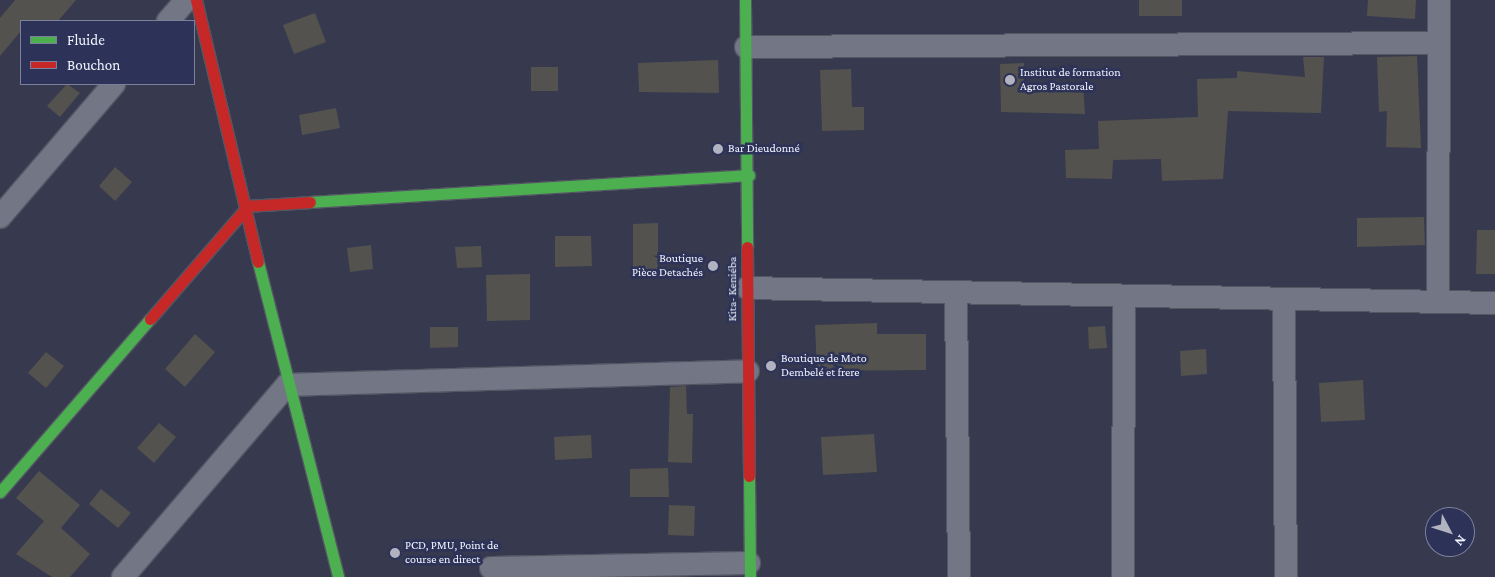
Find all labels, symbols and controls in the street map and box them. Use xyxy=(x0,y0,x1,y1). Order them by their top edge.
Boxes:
legend xyxy=(20,20,195,85)
text: Fluide xyxy=(67,32,105,48)
text: Bouchon xyxy=(67,57,120,73)
place label: Institut de formation Agros Pastorale xyxy=(1020,66,1121,94)
marker: Institut de formation Agros Pastorale xyxy=(1004,74,1016,86)
place label: Bar Dieudonné xyxy=(728,142,800,156)
marker: Bar Dieudonné xyxy=(712,143,724,155)
place label: Boutique Pièce Detachés xyxy=(632,252,703,280)
street label: Kita- Keniéba xyxy=(726,257,740,321)
marker: Boutique Pièce Detachés xyxy=(707,260,719,272)
place label: Boutique de Moto Dembelé et frere xyxy=(781,352,867,380)
marker: Boutique de Moto Dembelé et frere xyxy=(765,360,777,372)
north arrow xyxy=(1425,507,1475,557)
text: N xyxy=(1452,532,1470,550)
place label: PCD, PMU, Point de course en direct xyxy=(405,539,499,567)
marker: PCD, PMU, Point de course en direct xyxy=(389,547,401,559)

